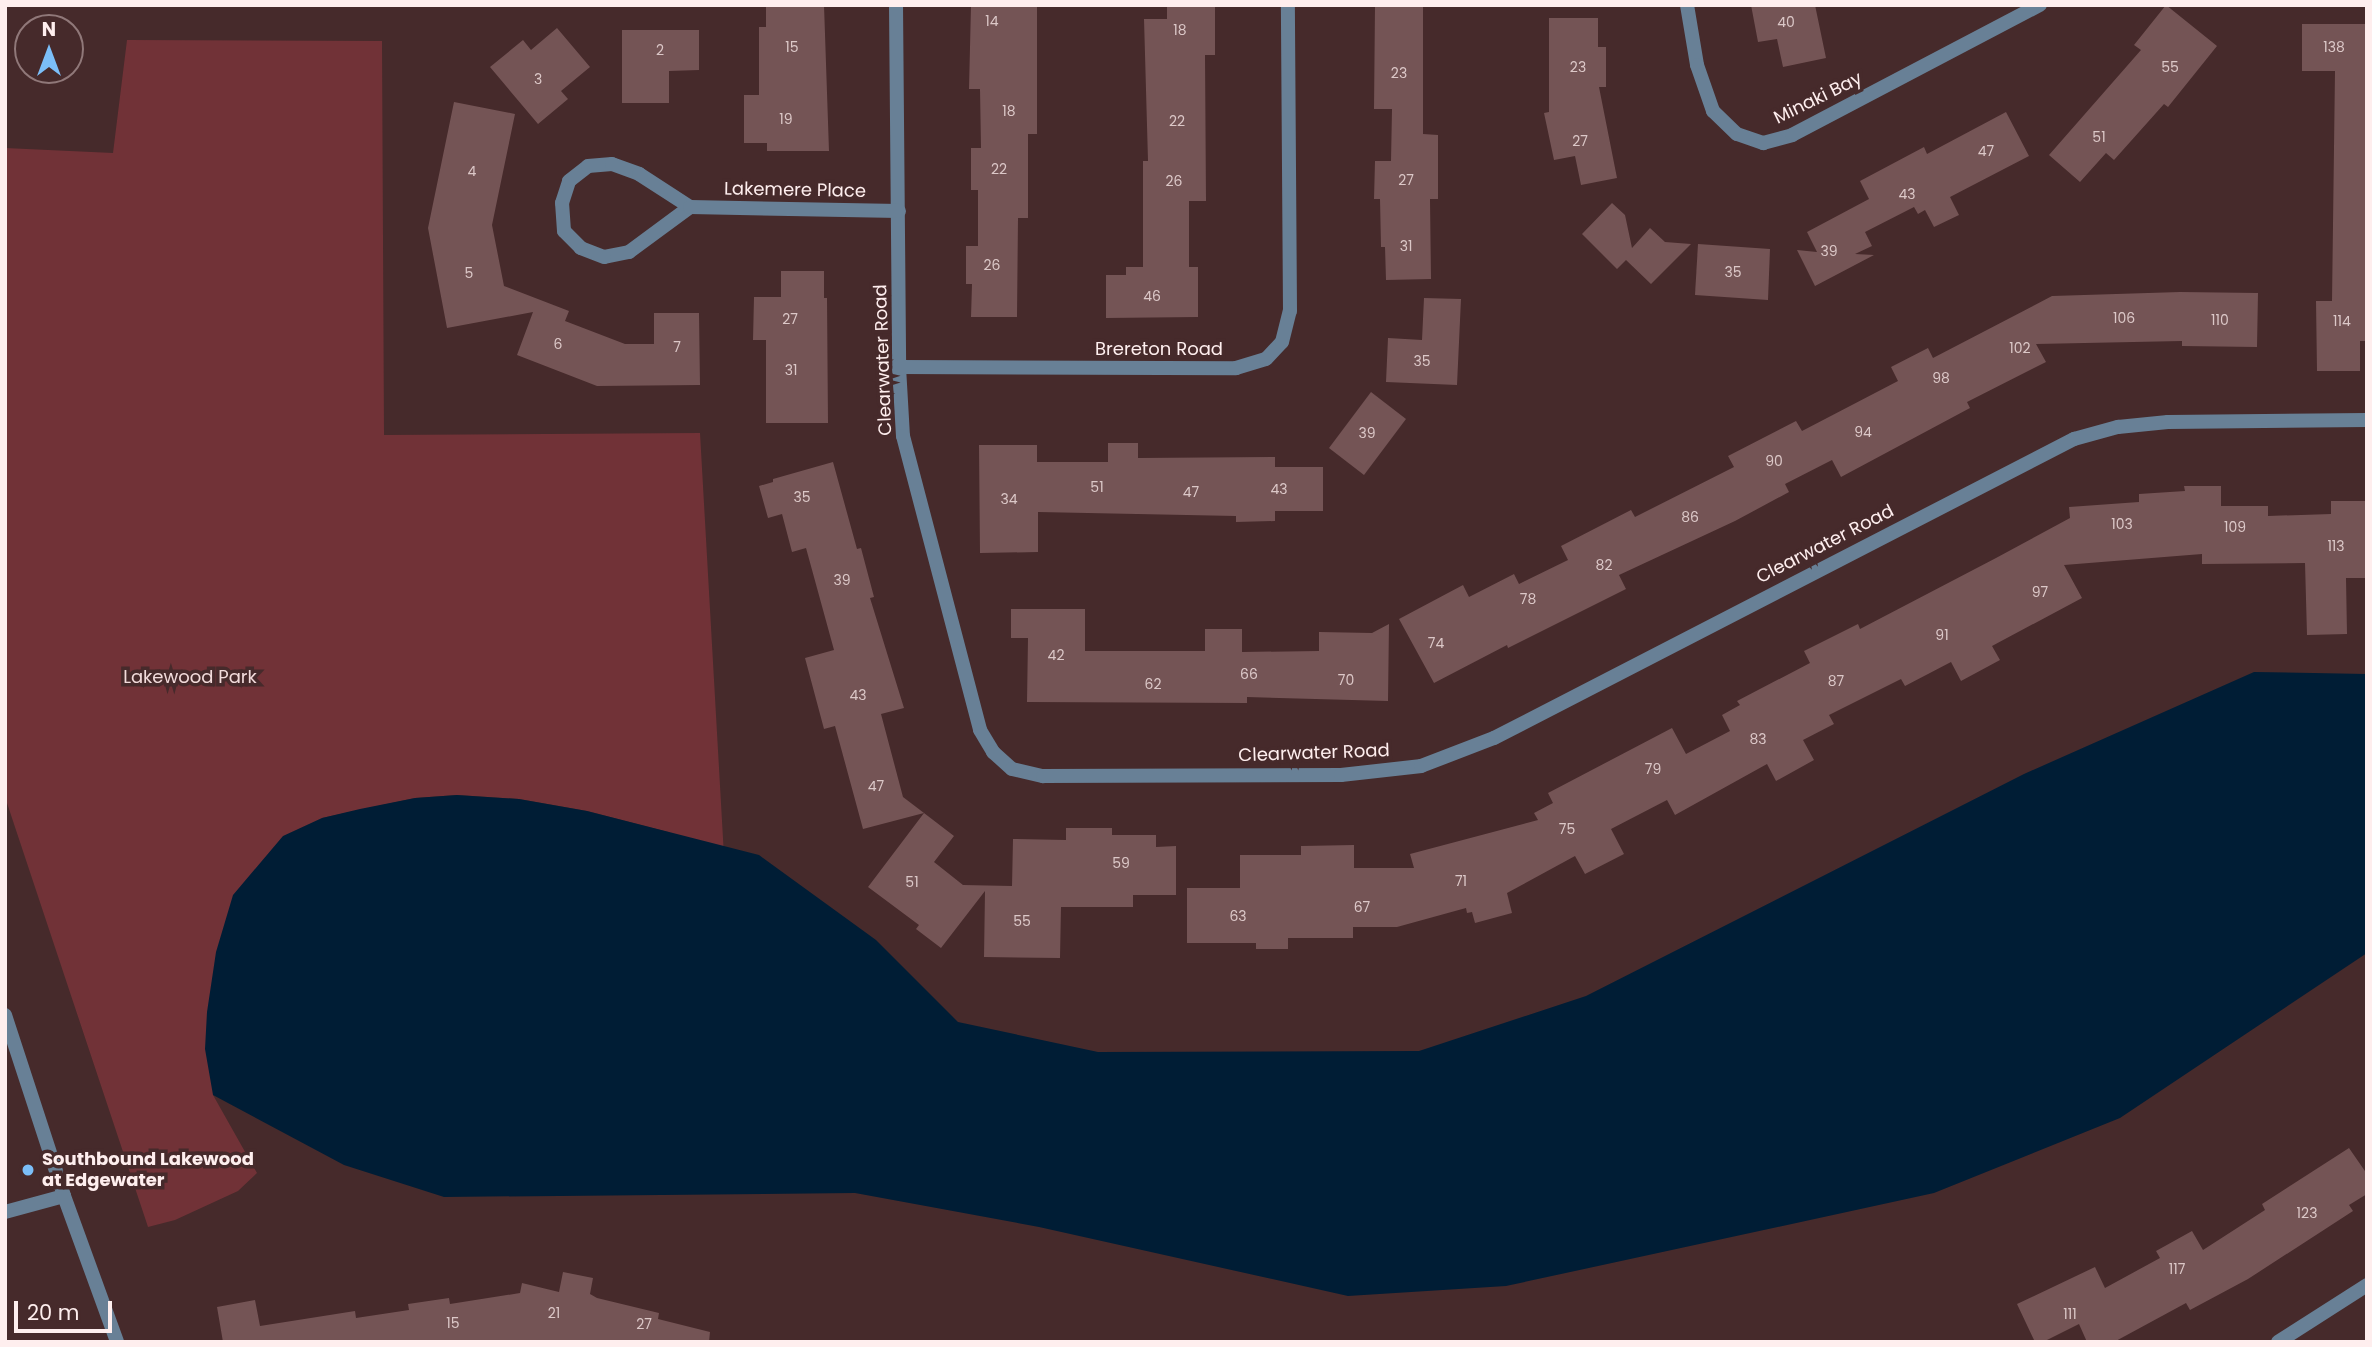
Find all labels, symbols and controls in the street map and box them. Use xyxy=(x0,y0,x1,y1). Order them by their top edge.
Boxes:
house number: 14 xyxy=(985,13,999,29)
north arrow xyxy=(14,14,84,84)
house number: 40 xyxy=(1777,14,1795,30)
text: N xyxy=(42,16,56,43)
house number: 18 xyxy=(1173,22,1187,38)
house number: 15 xyxy=(785,39,799,55)
house number: 138 xyxy=(2323,39,2345,55)
house number: 2 xyxy=(656,42,664,58)
house number: 23 xyxy=(1570,59,1586,75)
house number: 55 xyxy=(2161,59,2179,75)
house number: 23 xyxy=(1391,65,1407,81)
street label: Minaki Bay xyxy=(1770,67,1866,129)
house number: 3 xyxy=(534,71,542,87)
house number: 18 xyxy=(1002,103,1016,119)
house number: 19 xyxy=(779,111,793,127)
house number: 22 xyxy=(1169,113,1185,129)
house number: 51 xyxy=(2092,129,2106,145)
house number: 27 xyxy=(1572,133,1588,149)
house number: 47 xyxy=(1978,143,1994,159)
house number: 22 xyxy=(991,161,1007,177)
house number: 4 xyxy=(468,163,476,179)
house number: 27 xyxy=(1398,172,1414,188)
house number: 26 xyxy=(1166,173,1182,189)
street label: Lakemere Place xyxy=(724,178,866,202)
house number: 43 xyxy=(1898,186,1916,202)
house number: 31 xyxy=(1400,238,1412,254)
house number: 39 xyxy=(1820,243,1838,259)
house number: 26 xyxy=(984,257,1000,273)
house number: 35 xyxy=(1724,264,1742,280)
house number: 5 xyxy=(465,265,473,281)
street label: Clearwater Road xyxy=(870,284,896,436)
house number: 46 xyxy=(1143,288,1161,304)
house number: 106 xyxy=(2113,310,2135,326)
house number: 27 xyxy=(782,311,798,327)
house number: 110 xyxy=(2211,312,2229,328)
house number: 114 xyxy=(2333,313,2351,329)
house number: 6 xyxy=(554,336,562,352)
street label: Brereton Road xyxy=(1095,338,1223,360)
house number: 7 xyxy=(673,339,681,355)
house number: 102 xyxy=(2009,340,2031,356)
house number: 35 xyxy=(1413,353,1431,369)
house number: 31 xyxy=(785,362,797,378)
house number: 98 xyxy=(1932,370,1950,386)
house number: 94 xyxy=(1854,424,1872,440)
house number: 39 xyxy=(1358,425,1376,441)
house number: 90 xyxy=(1765,453,1783,469)
house number: 51 xyxy=(1090,479,1104,495)
house number: 43 xyxy=(1270,481,1288,497)
house number: 47 xyxy=(1183,484,1199,500)
house number: 35 xyxy=(793,489,811,505)
house number: 34 xyxy=(1000,491,1018,507)
street label: Clearwater Road xyxy=(1753,500,1897,588)
house number: 86 xyxy=(1681,509,1699,525)
house number: 103 xyxy=(2111,516,2133,532)
house number: 109 xyxy=(2224,519,2246,535)
house number: 113 xyxy=(2327,538,2345,554)
house number: 82 xyxy=(1596,557,1612,573)
house number: 39 xyxy=(833,572,851,588)
house number: 97 xyxy=(2032,584,2048,600)
house number: 78 xyxy=(1520,591,1536,607)
house number: 91 xyxy=(1935,627,1949,643)
house number: 74 xyxy=(1428,635,1444,651)
house number: 42 xyxy=(1048,647,1064,663)
park label: Lakewood Park xyxy=(123,666,257,688)
house number: 66 xyxy=(1240,666,1258,682)
house number: 70 xyxy=(1338,672,1354,688)
house number: 87 xyxy=(1828,673,1844,689)
house number: 62 xyxy=(1145,676,1161,692)
house number: 43 xyxy=(849,687,867,703)
house number: 83 xyxy=(1749,731,1767,747)
street label: Clearwater Road xyxy=(1238,740,1390,766)
house number: 79 xyxy=(1645,761,1661,777)
house number: 47 xyxy=(868,778,884,794)
house number: 75 xyxy=(1559,821,1575,837)
house number: 59 xyxy=(1112,855,1130,871)
house number: 71 xyxy=(1455,873,1467,889)
house number: 51 xyxy=(905,874,919,890)
house number: 67 xyxy=(1354,899,1370,915)
house number: 63 xyxy=(1229,908,1247,924)
house number: 55 xyxy=(1013,913,1031,929)
place label: Southbound Lakewood at Edgewater xyxy=(42,1149,254,1192)
marker: Southbound Lakewood at Edgewater xyxy=(20,1162,36,1178)
house number: 123 xyxy=(2297,1205,2317,1221)
house number: 117 xyxy=(2169,1261,2185,1277)
scale bar xyxy=(18,1288,116,1332)
text: 20 m xyxy=(27,1298,80,1327)
house number: 21 xyxy=(548,1305,560,1321)
house number: 111 xyxy=(2063,1306,2077,1322)
house number: 15 xyxy=(446,1315,460,1331)
house number: 27 xyxy=(636,1316,652,1332)

